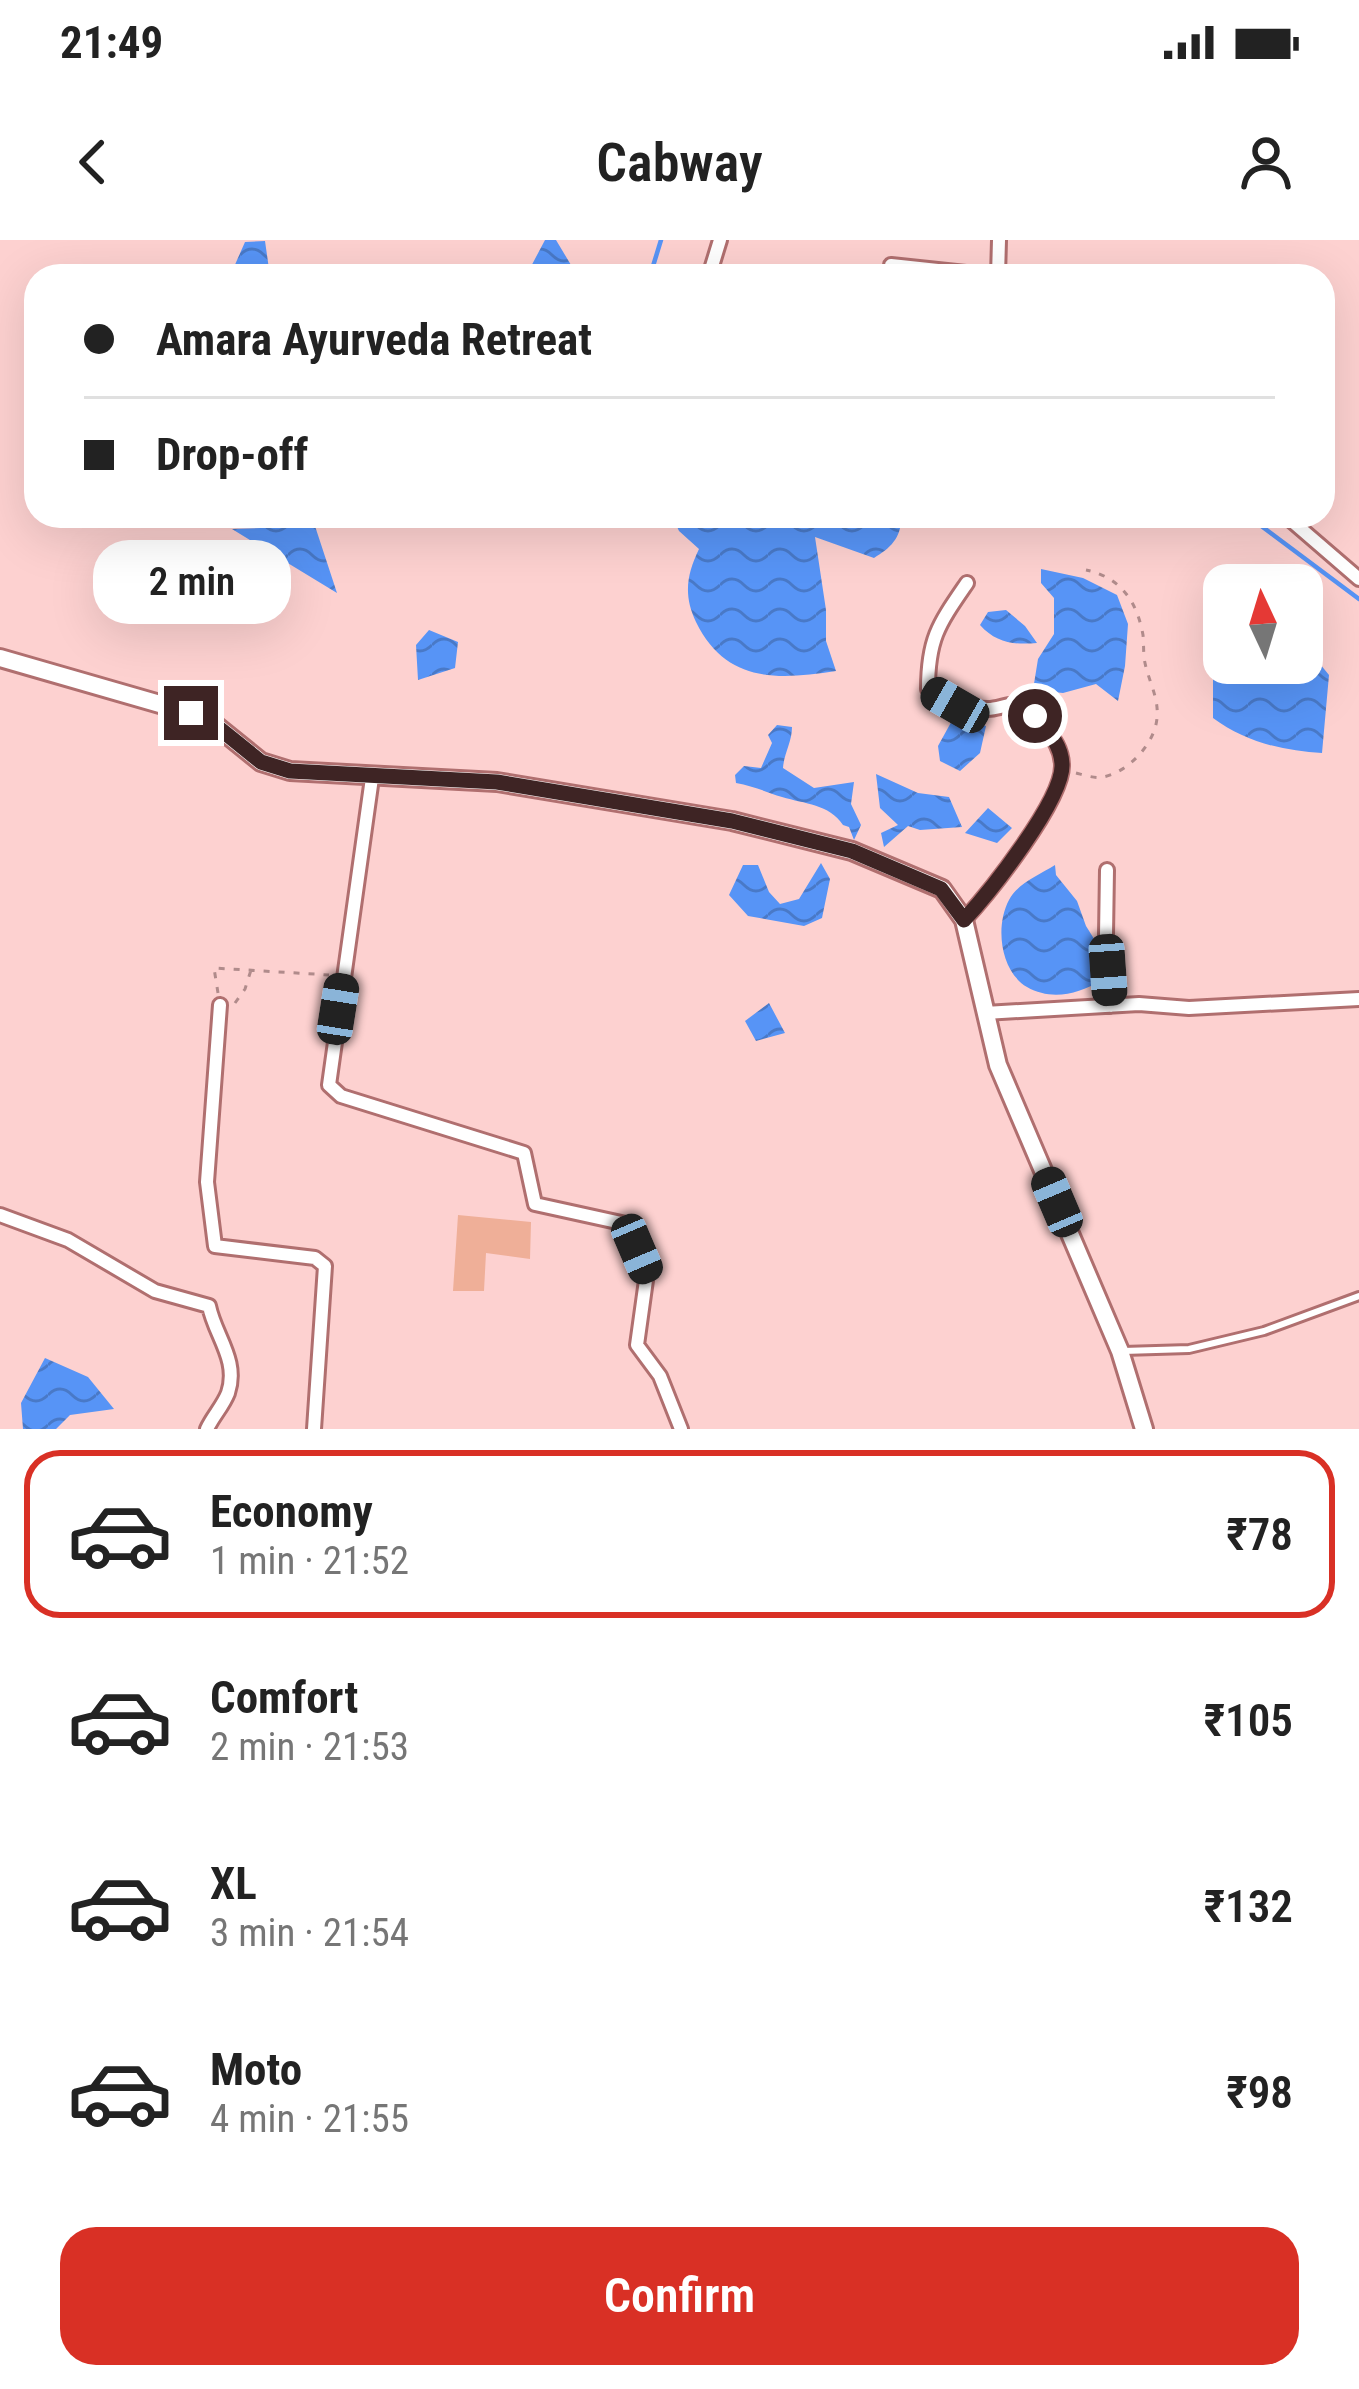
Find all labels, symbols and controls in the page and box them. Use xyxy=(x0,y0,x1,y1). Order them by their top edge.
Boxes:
text: 21:49 xyxy=(60,16,163,69)
icon: back xyxy=(60,129,126,195)
icon: person xyxy=(1233,129,1299,195)
text: Cabway xyxy=(596,131,763,194)
text: Amara Ayurveda Retreat xyxy=(156,313,592,366)
text: Drop-off xyxy=(156,428,308,481)
callout: 2 min xyxy=(92,539,290,623)
text: 2 min xyxy=(149,559,235,605)
north arrow xyxy=(1203,564,1323,684)
map controls xyxy=(1203,564,1323,684)
car xyxy=(915,671,995,739)
route end xyxy=(164,686,218,740)
route start xyxy=(1008,689,1062,743)
car xyxy=(1088,933,1128,1007)
car xyxy=(315,971,361,1047)
car xyxy=(1026,1162,1088,1242)
car xyxy=(606,1209,668,1289)
icon: car xyxy=(66,1480,174,1588)
text: Economy xyxy=(210,1485,373,1538)
text: ₹78 xyxy=(1227,1508,1293,1561)
text: 1 min · 21:52 xyxy=(210,1538,409,1584)
icon: car xyxy=(66,1666,174,1774)
text: Comfort xyxy=(210,1671,358,1724)
text: ₹105 xyxy=(1204,1694,1293,1747)
text: 2 min · 21:53 xyxy=(210,1724,409,1770)
icon: car xyxy=(66,1852,174,1960)
text: XL xyxy=(210,1857,257,1910)
text: ₹132 xyxy=(1204,1880,1293,1933)
text: 3 min · 21:54 xyxy=(210,1910,409,1956)
icon: car xyxy=(66,2038,174,2146)
text: Moto xyxy=(210,2043,302,2096)
text: ₹98 xyxy=(1227,2066,1293,2119)
text: 4 min · 21:55 xyxy=(210,2096,409,2142)
button: Confirm xyxy=(60,2227,1299,2365)

